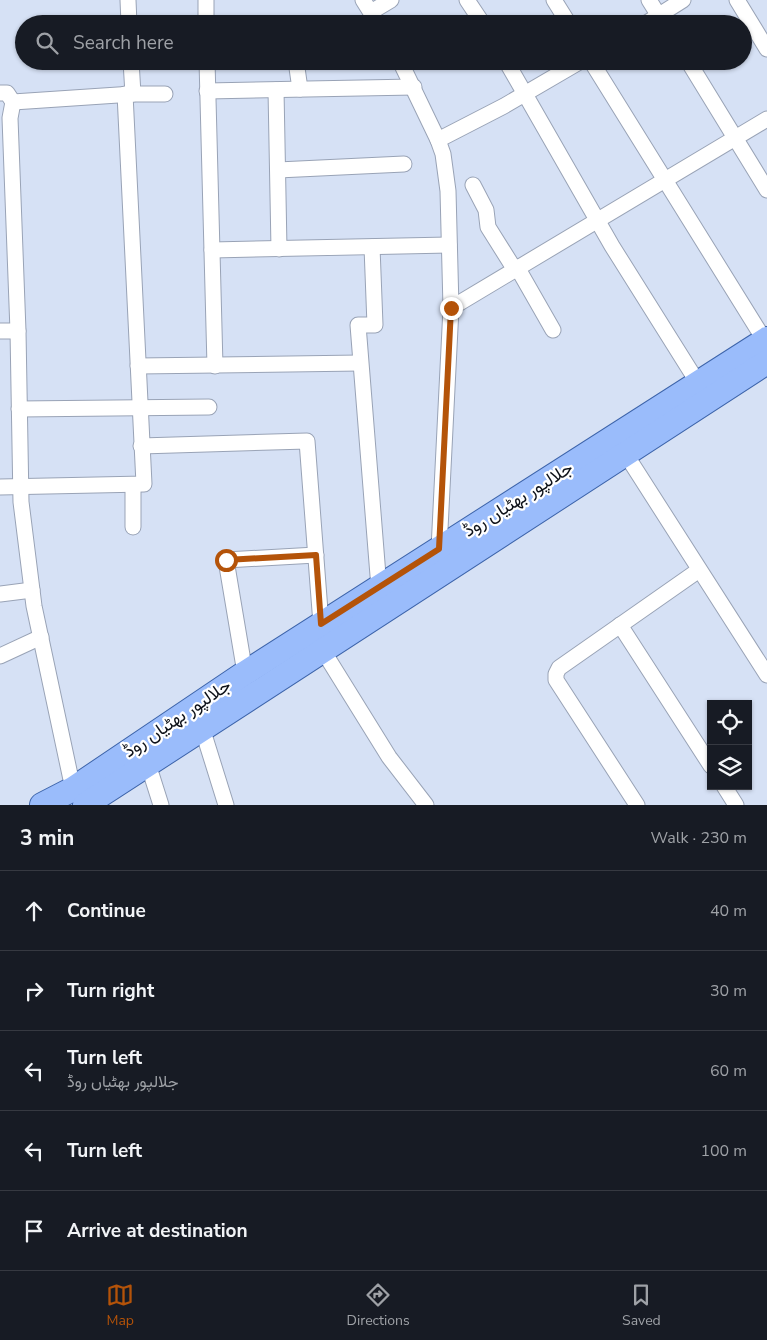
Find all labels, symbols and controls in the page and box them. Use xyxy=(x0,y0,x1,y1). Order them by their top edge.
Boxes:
search box xyxy=(15,15,752,70)
icon: search xyxy=(33,29,61,57)
text: Search here xyxy=(73,30,174,56)
route end xyxy=(440,297,463,320)
street label: جلالپور بھٹیاں روڈ xyxy=(459,456,577,542)
route start xyxy=(215,549,238,572)
street label: جلالپور بھٹیاں روڈ xyxy=(118,673,236,763)
map controls xyxy=(707,700,752,790)
button: locate xyxy=(707,700,752,745)
button: layers xyxy=(707,745,752,790)
text: 3 min xyxy=(20,824,74,852)
text: Walk · 230 m xyxy=(651,827,747,849)
icon: ahead xyxy=(20,897,48,925)
text: Continue xyxy=(67,898,146,924)
text: 40 m xyxy=(710,900,747,922)
icon: right xyxy=(20,977,48,1005)
text: Turn right xyxy=(67,978,154,1004)
text: 30 m xyxy=(710,980,747,1002)
text: Turn left xyxy=(67,1045,142,1071)
icon: left xyxy=(20,1057,48,1085)
text: 60 m xyxy=(710,1060,747,1082)
text: جلالپور بھٹیاں روڈ xyxy=(67,1071,178,1093)
icon: left xyxy=(20,1137,48,1165)
text: Turn left xyxy=(67,1138,142,1164)
text: 100 m xyxy=(700,1140,747,1162)
icon: arrive xyxy=(20,1217,48,1245)
text: Arrive at destination xyxy=(67,1218,248,1244)
tab: Map xyxy=(106,1281,134,1330)
tab: Directions xyxy=(347,1281,410,1330)
tab: Saved xyxy=(622,1281,661,1330)

